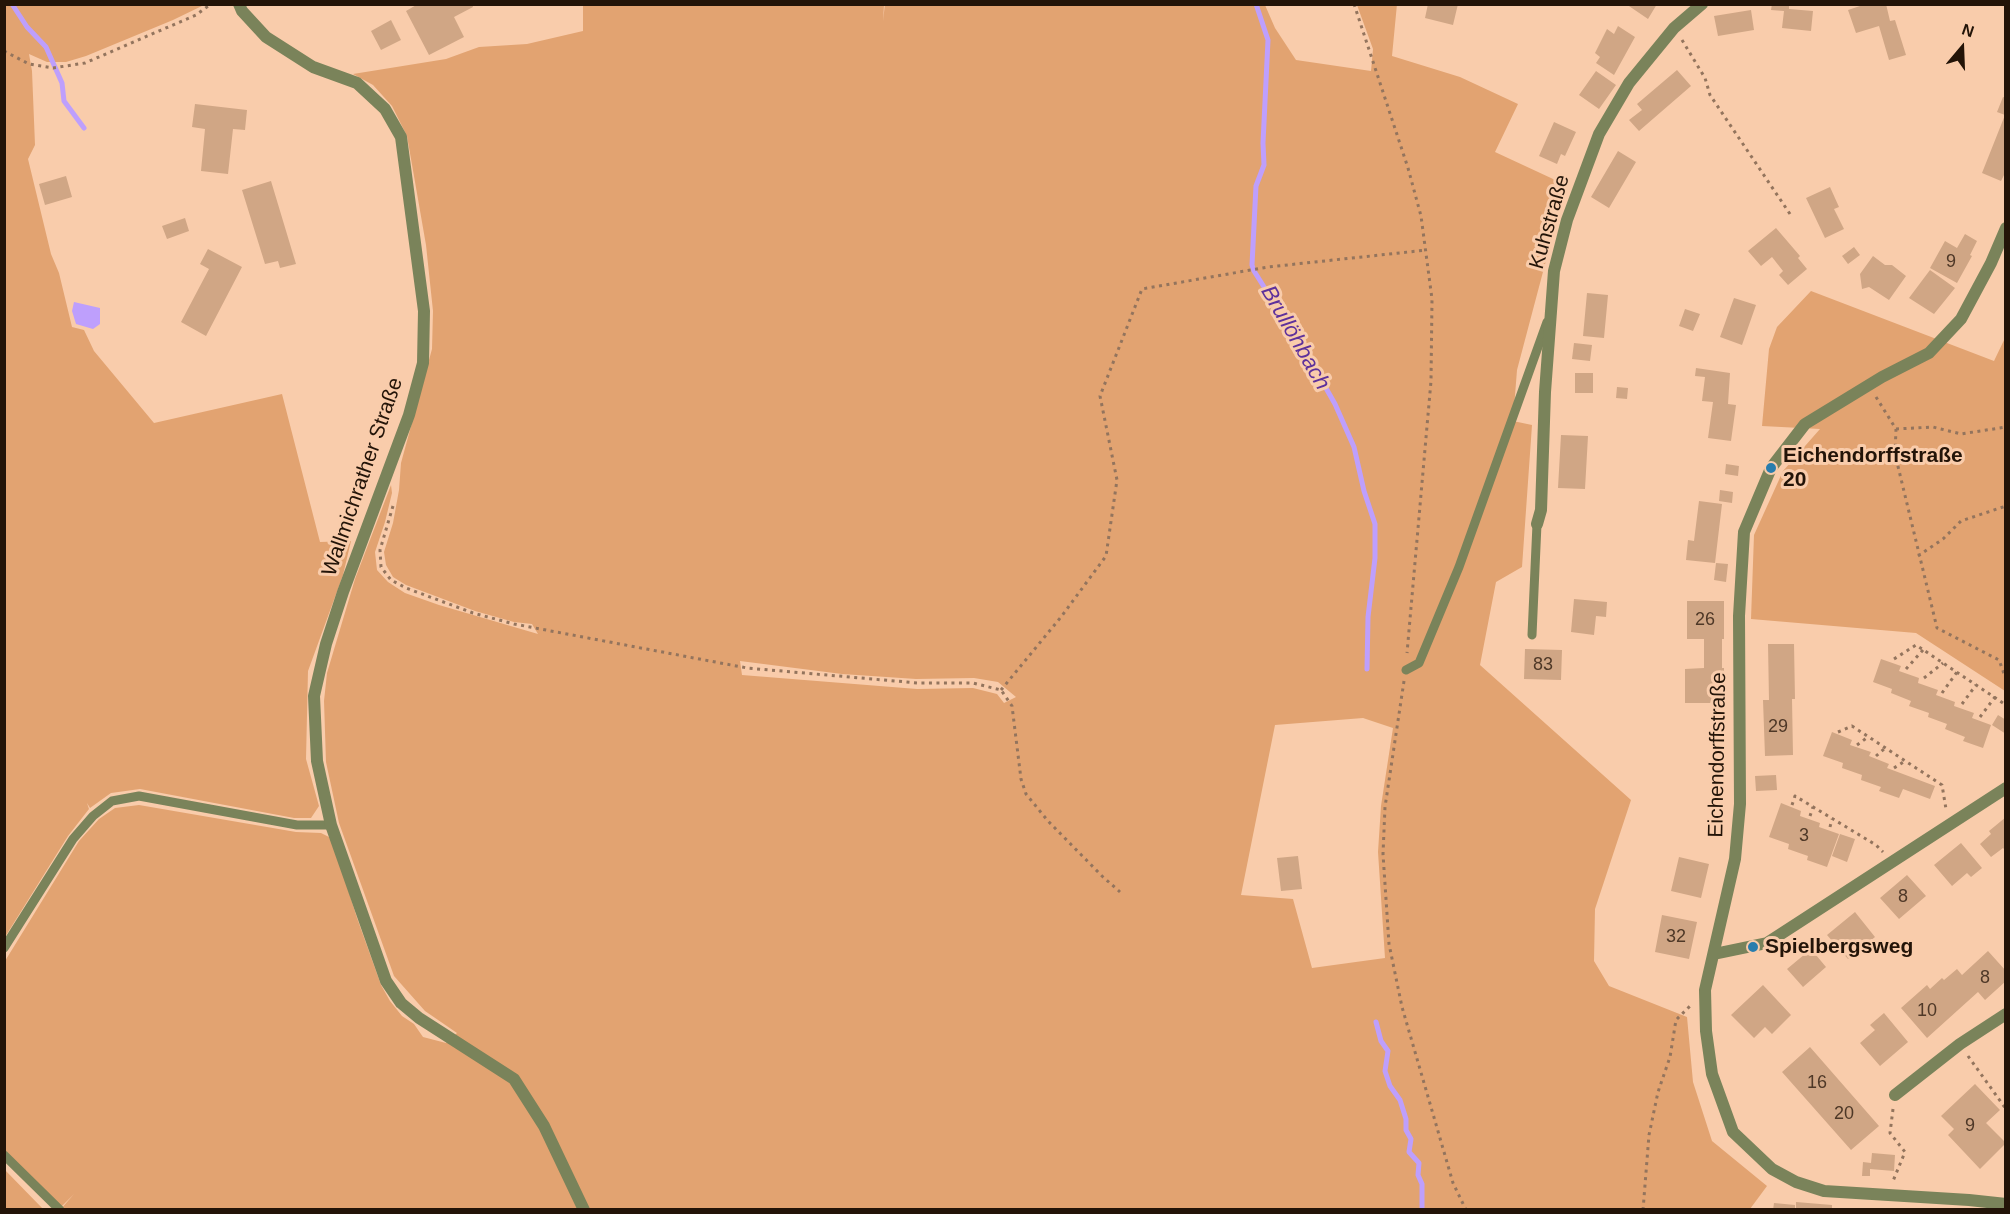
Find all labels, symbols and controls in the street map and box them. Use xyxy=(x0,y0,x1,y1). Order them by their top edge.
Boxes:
north arrow xyxy=(1932,18,1992,78)
text: N xyxy=(1960,21,1976,40)
street label: Kuhstraße xyxy=(1525,172,1575,272)
house number: 9 xyxy=(1946,251,1956,273)
water label: Brullöhbach xyxy=(1255,281,1335,395)
street label: Wallmichrather Straße xyxy=(317,375,409,579)
place label: Eichendorffstraße 20 xyxy=(1783,443,1963,493)
marker: Eichendorffstraße 20 xyxy=(1764,461,1778,475)
house number: 26 xyxy=(1695,609,1715,631)
house number: 83 xyxy=(1533,654,1553,676)
street label: Eichendorffstraße xyxy=(1704,672,1732,838)
house number: 29 xyxy=(1768,716,1788,738)
house number: 3 xyxy=(1799,825,1809,847)
house number: 8 xyxy=(1898,886,1908,908)
house number: 32 xyxy=(1666,926,1686,948)
place label: Spielbergsweg xyxy=(1765,934,1913,960)
marker: Spielbergsweg xyxy=(1746,940,1760,954)
house number: 8 xyxy=(1980,967,1990,989)
house number: 10 xyxy=(1917,1000,1937,1022)
house number: 16 xyxy=(1807,1072,1827,1094)
house number: 20 xyxy=(1834,1103,1854,1125)
house number: 9 xyxy=(1965,1115,1975,1137)

